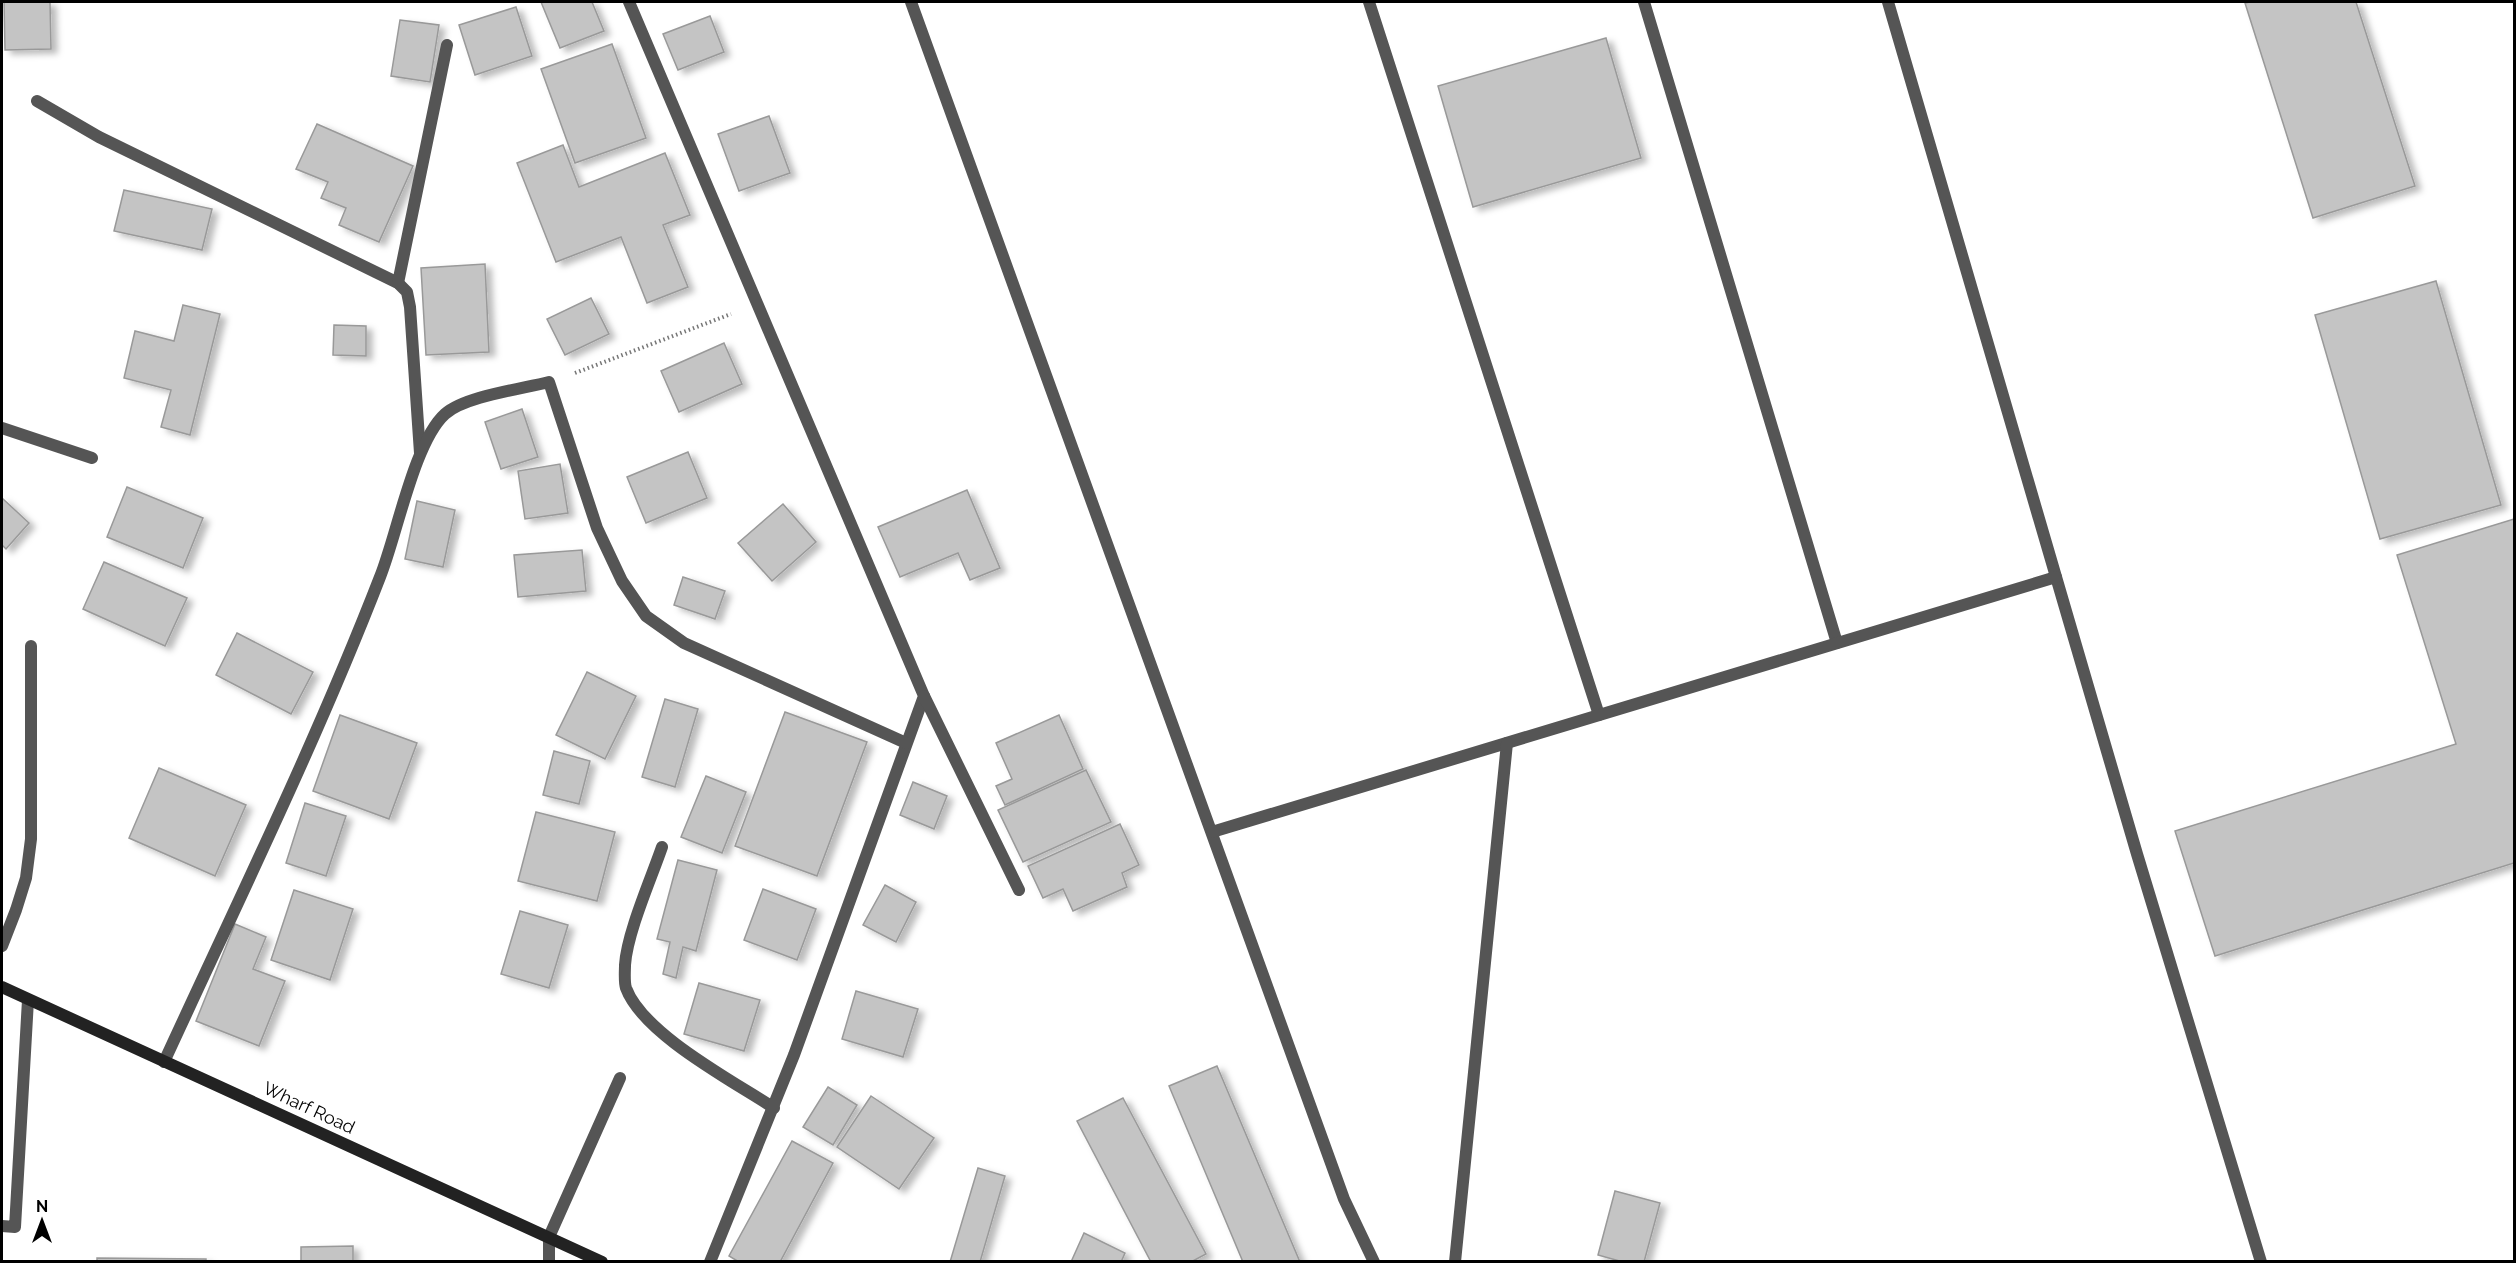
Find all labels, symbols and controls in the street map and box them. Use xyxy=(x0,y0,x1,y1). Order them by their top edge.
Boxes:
street label: Wharf Road xyxy=(260,1077,358,1138)
north arrow xyxy=(12,1191,72,1251)
text: N xyxy=(36,1197,48,1216)

